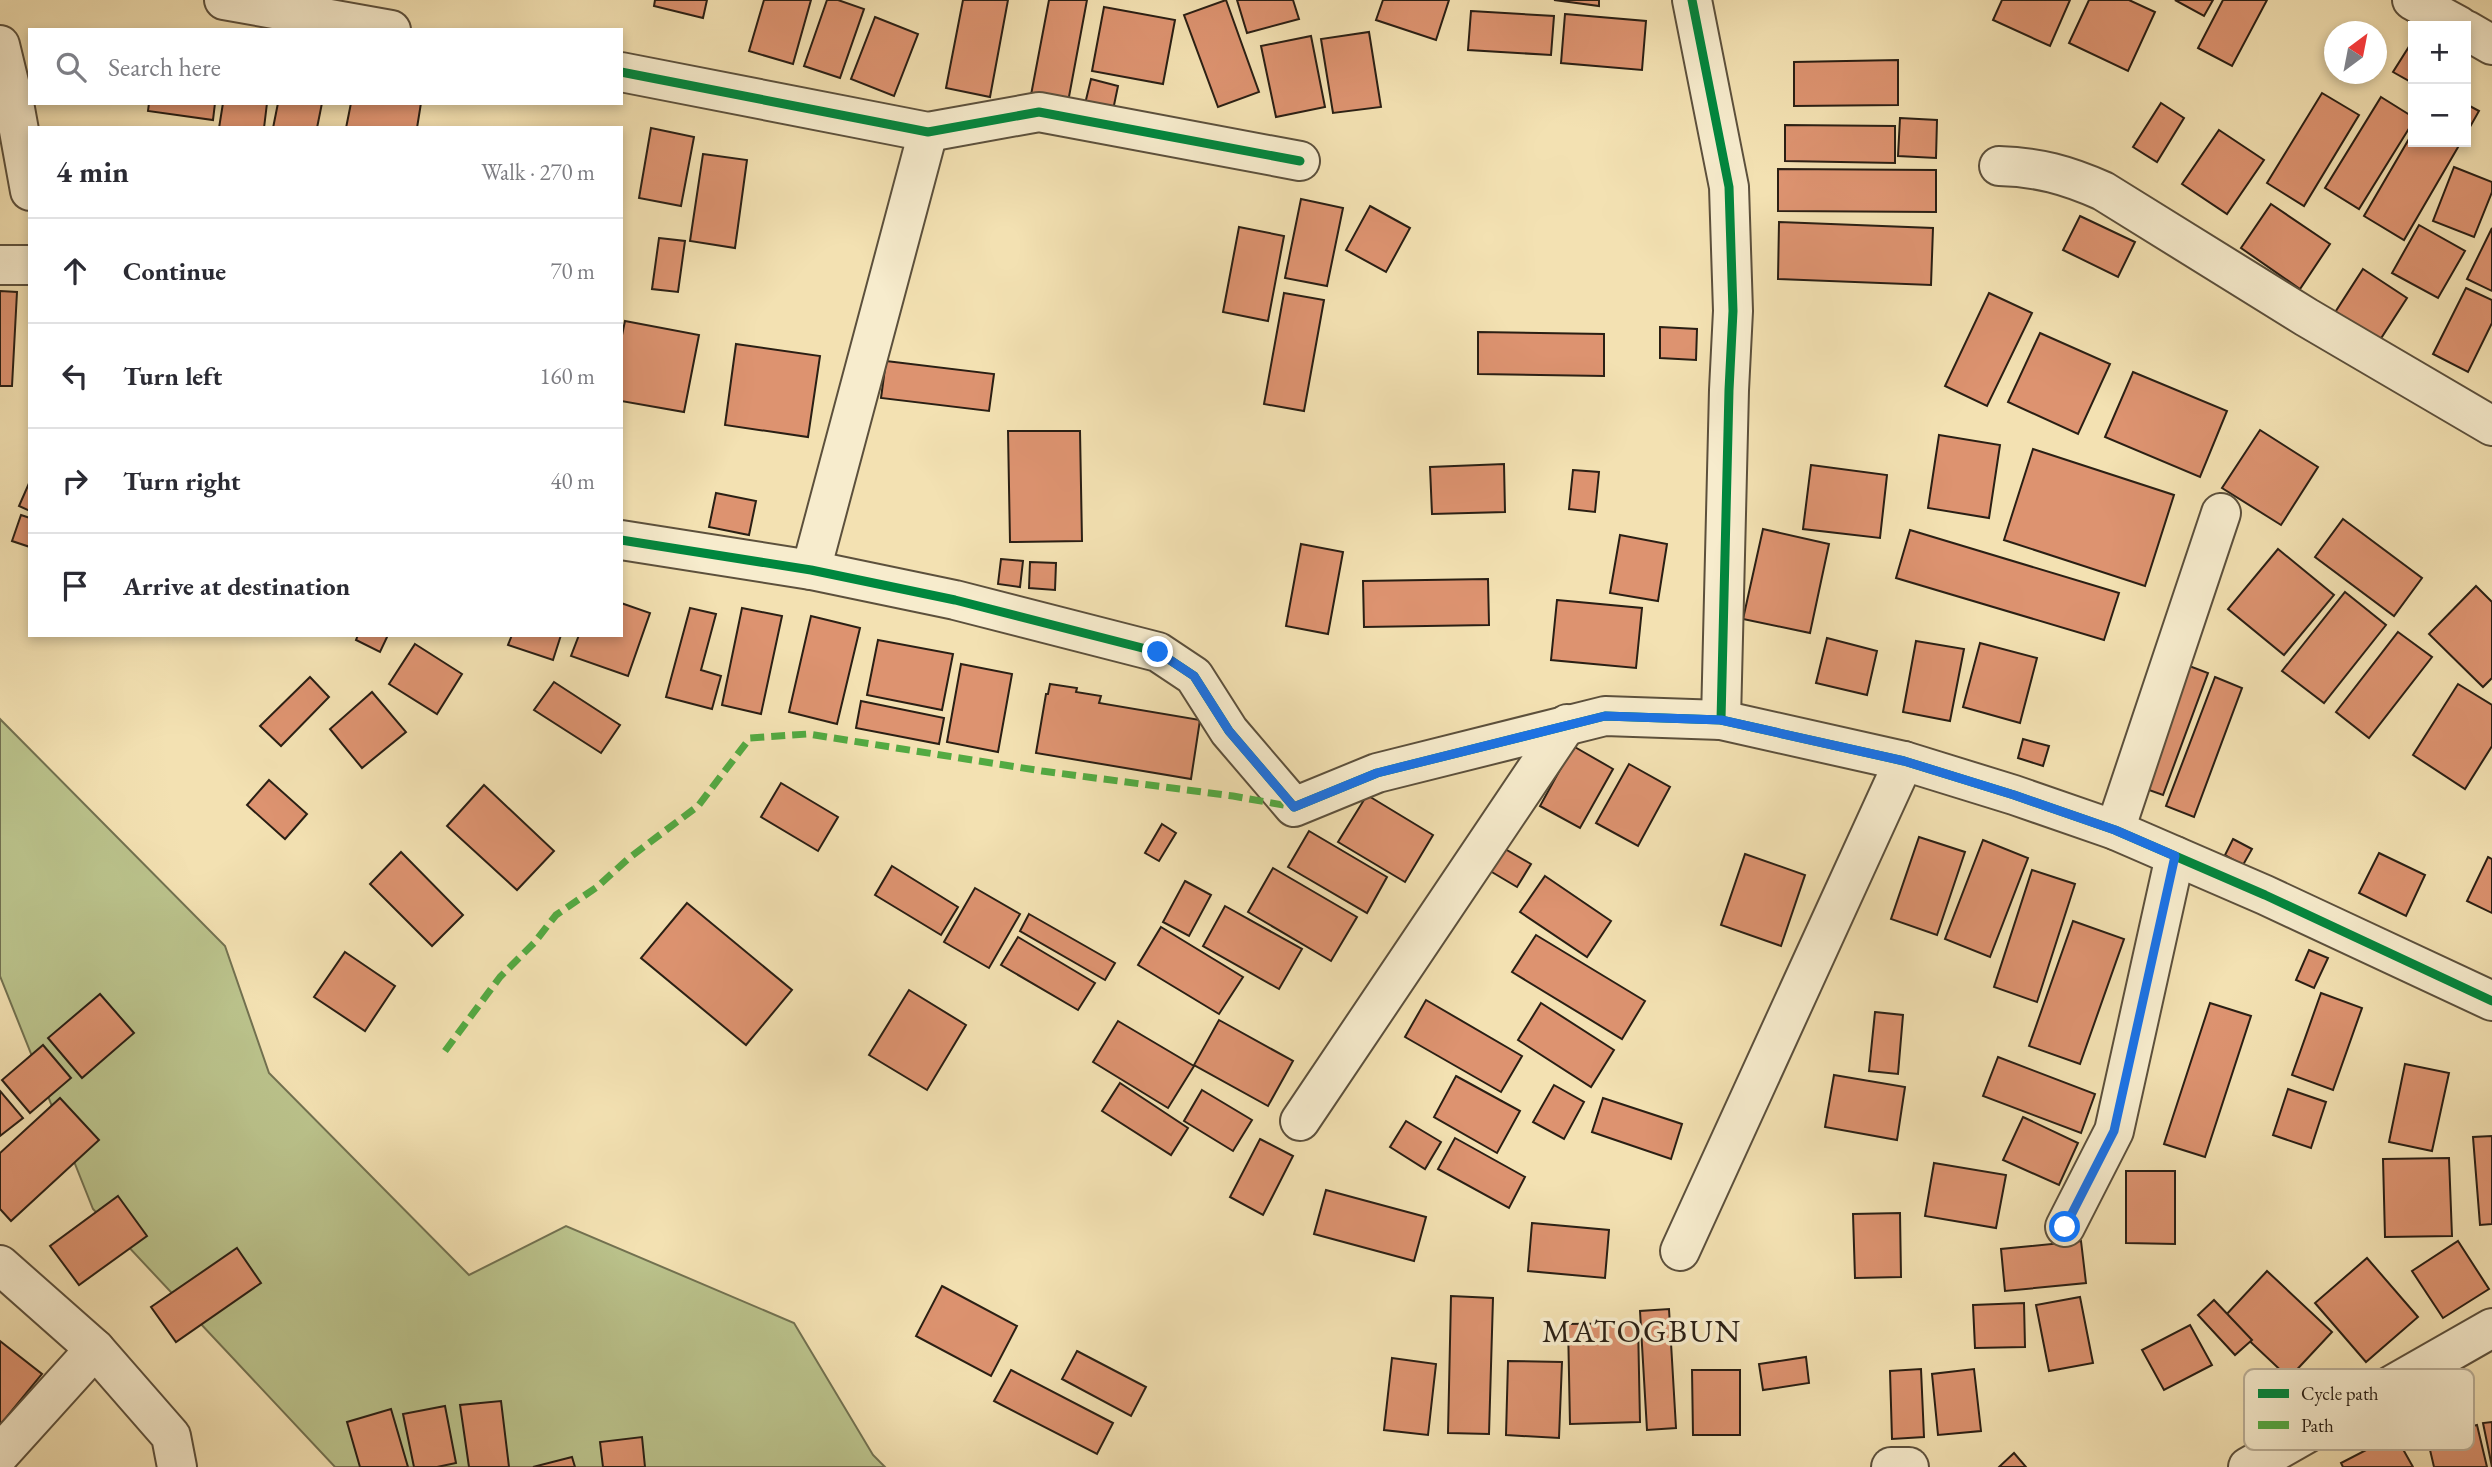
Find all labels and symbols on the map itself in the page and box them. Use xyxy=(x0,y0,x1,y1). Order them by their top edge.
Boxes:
north arrow xyxy=(2324,21,2387,84)
route end xyxy=(1142,636,1173,667)
route start xyxy=(2049,1211,2080,1242)
district label: MATOGBUN xyxy=(1542,1310,1742,1352)
legend xyxy=(2244,1369,2474,1450)
text: Cycle path xyxy=(2301,1381,2379,1406)
text: Path xyxy=(2301,1413,2334,1438)

